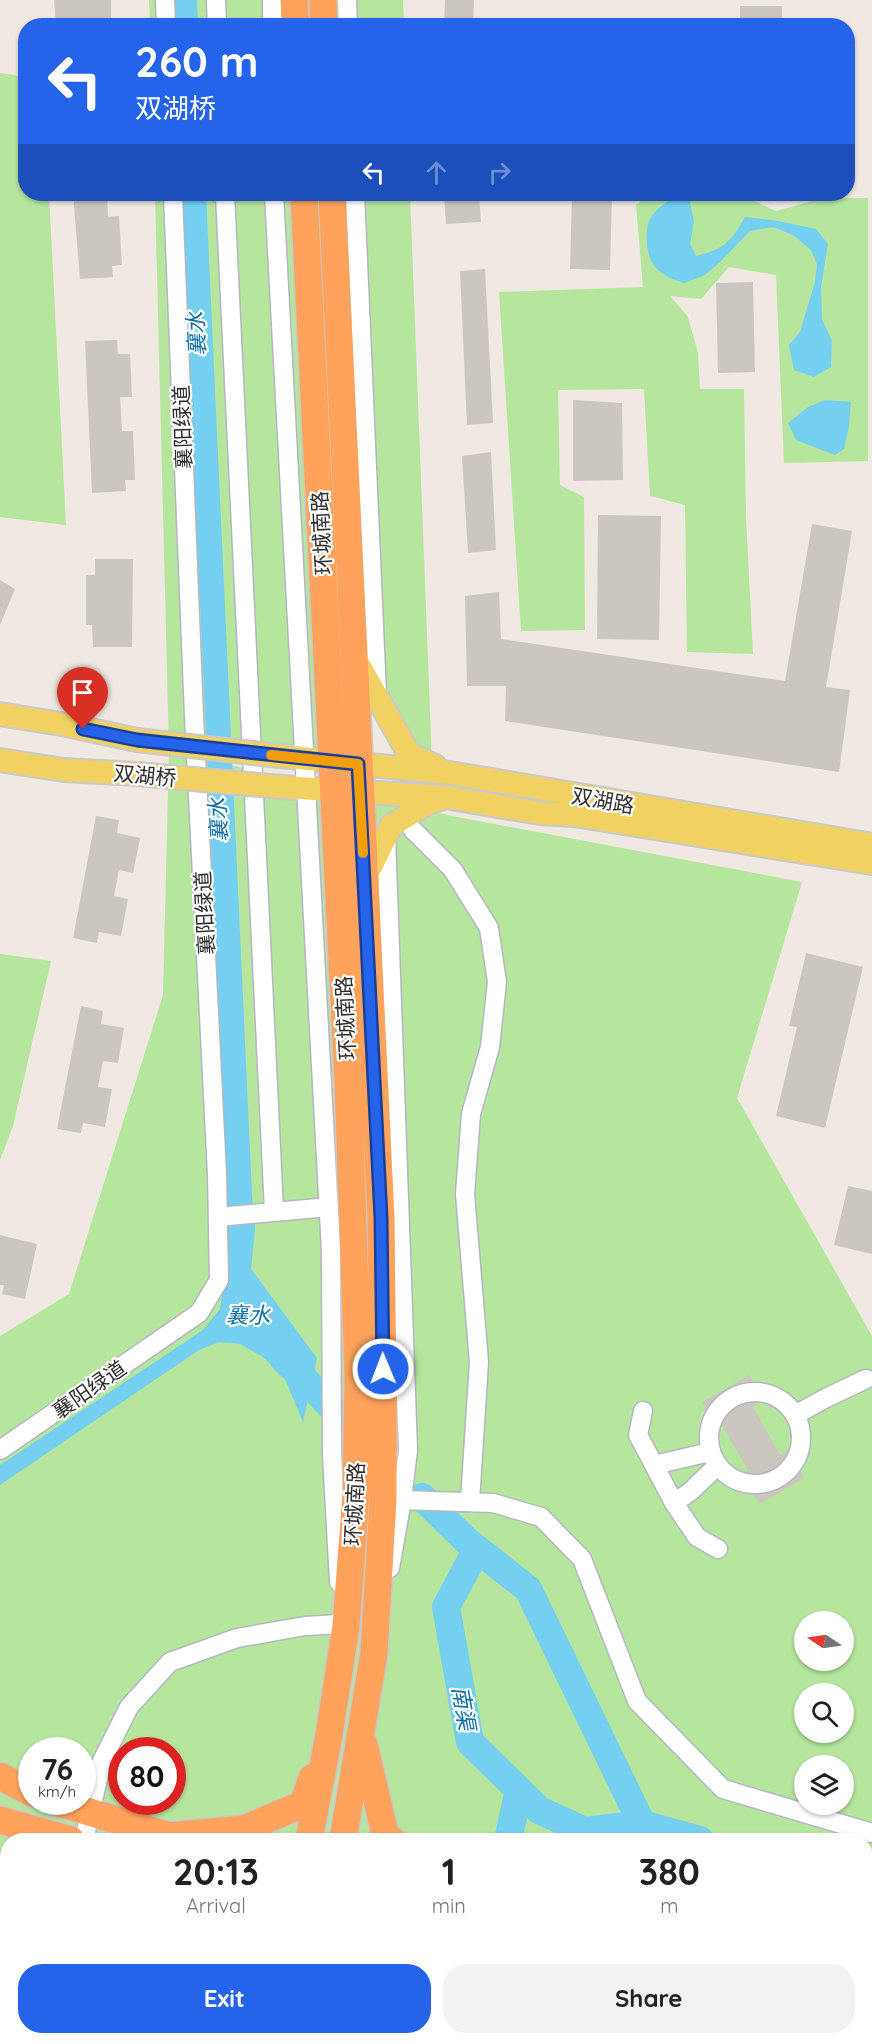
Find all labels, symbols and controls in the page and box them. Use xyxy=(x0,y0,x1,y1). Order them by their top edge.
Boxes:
text: 260 m xyxy=(135,35,258,88)
icon: left xyxy=(36,42,114,120)
text: 双湖桥 xyxy=(135,91,216,125)
icon: left xyxy=(357,156,390,189)
icon: ahead xyxy=(420,156,453,189)
icon: right xyxy=(483,156,516,189)
water label: 襄水 xyxy=(181,310,211,357)
street label: 襄阳绿道 xyxy=(168,385,196,469)
street label: 环城南路 xyxy=(306,490,336,576)
pin xyxy=(57,667,108,729)
icon: arrive xyxy=(66,676,99,709)
street label: 双湖桥 xyxy=(112,759,178,791)
street label: 双湖路 xyxy=(570,782,636,818)
water label: 襄水 xyxy=(203,796,233,843)
street label: 襄阳绿道 xyxy=(189,870,219,956)
street label: 环城南路 xyxy=(330,975,360,1061)
water label: 襄水 xyxy=(226,1301,271,1329)
position arrow xyxy=(351,1337,415,1401)
street label: 襄阳绿道 xyxy=(47,1354,131,1424)
street label: 环城南路 xyxy=(339,1461,369,1547)
north arrow xyxy=(794,1611,854,1671)
map controls xyxy=(794,1611,854,1815)
button: search xyxy=(794,1683,854,1743)
water label: 南渠 xyxy=(446,1684,482,1735)
speed limit sign: 80 xyxy=(108,1737,186,1815)
text: 76 xyxy=(41,1750,73,1788)
button: layers xyxy=(794,1755,854,1815)
text: km/h xyxy=(38,1782,76,1801)
text: 20:13 xyxy=(173,1849,259,1894)
text: 1 xyxy=(442,1849,456,1894)
text: 380 xyxy=(639,1849,700,1894)
text: Arrival xyxy=(186,1893,246,1918)
text: min xyxy=(432,1893,466,1918)
text: m xyxy=(660,1893,679,1918)
button: Exit xyxy=(18,1964,431,2033)
button: Share xyxy=(443,1964,855,2033)

